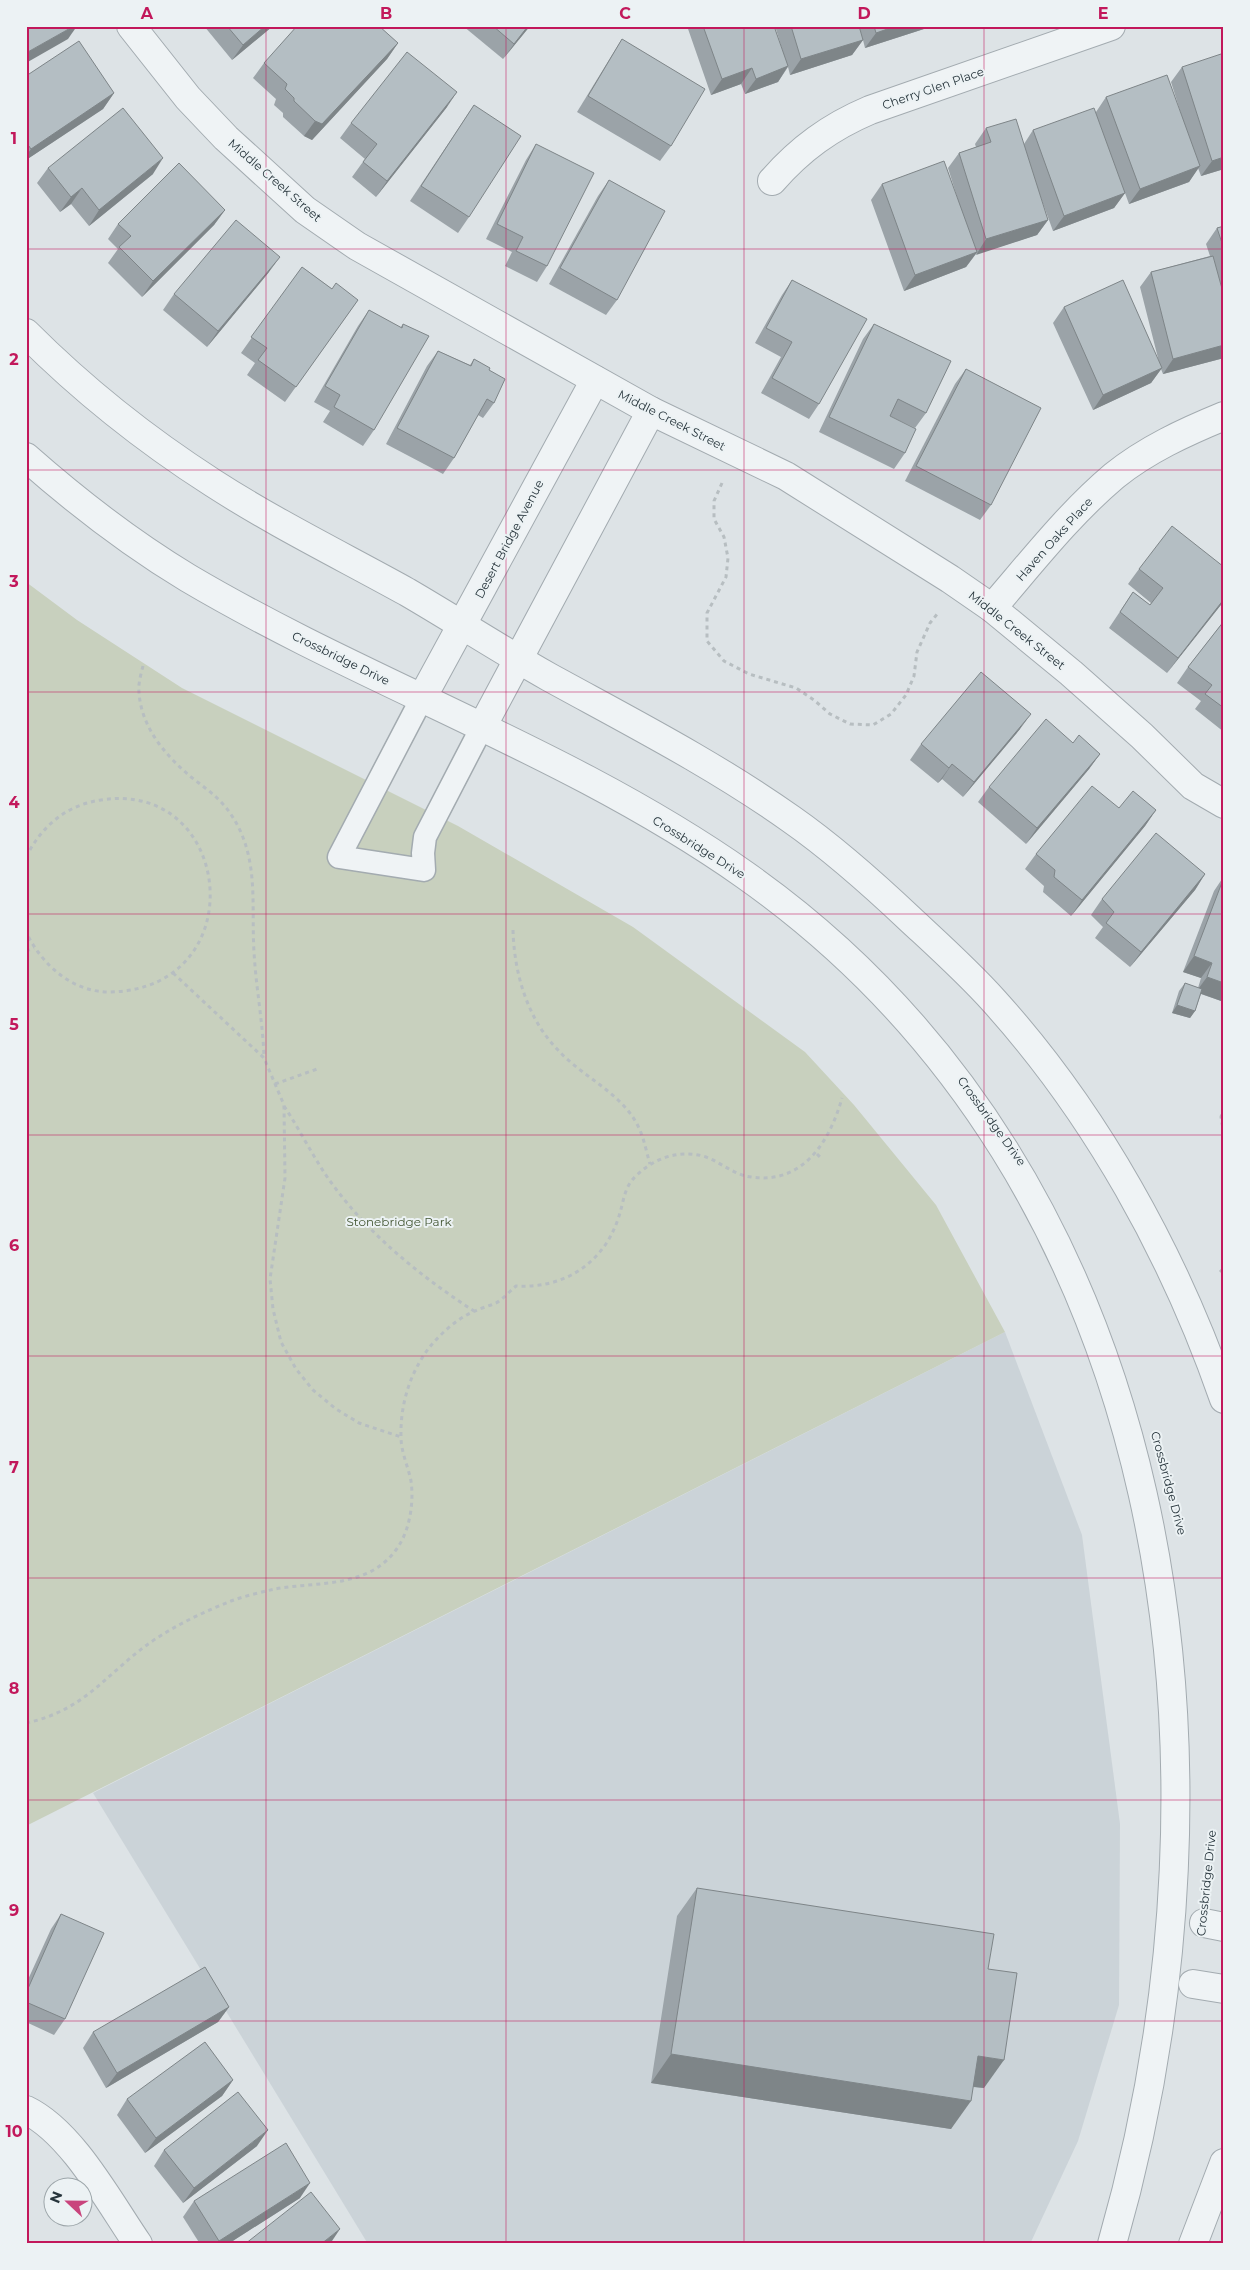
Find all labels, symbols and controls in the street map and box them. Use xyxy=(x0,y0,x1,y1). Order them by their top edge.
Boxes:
text: A xyxy=(140,4,154,23)
text: B xyxy=(380,4,392,23)
text: C xyxy=(619,4,631,23)
text: D xyxy=(857,4,871,23)
text: E xyxy=(1098,4,1108,23)
street label: Cherry Glen Place xyxy=(880,64,986,112)
text: 1 xyxy=(11,129,17,148)
street label: Middle Creek Street xyxy=(225,135,325,225)
text: 2 xyxy=(9,350,19,369)
street label: Middle Creek Street xyxy=(616,386,728,454)
street label: Desert Bridge Avenue xyxy=(471,477,547,601)
street label: Haven Oaks Place xyxy=(1012,494,1096,584)
text: 3 xyxy=(8,572,19,591)
street label: Middle Creek Street xyxy=(966,588,1069,673)
street label: Crossbridge Drive xyxy=(290,628,392,688)
text: 4 xyxy=(8,793,20,812)
street label: Crossbridge Drive xyxy=(650,812,748,882)
text: 5 xyxy=(9,1015,19,1034)
street label: Crossbridge Drive xyxy=(955,1073,1029,1169)
park label: Stonebridge Park xyxy=(346,1214,452,1229)
text: 6 xyxy=(9,1236,19,1255)
street label: Crossbridge Drive xyxy=(1148,1430,1190,1536)
text: 7 xyxy=(9,1458,19,1477)
text: 8 xyxy=(9,1679,19,1698)
street label: Crossbridge Drive xyxy=(1193,1829,1219,1937)
text: 9 xyxy=(9,1901,19,1920)
text: 10 xyxy=(5,2122,23,2141)
north arrow xyxy=(42,2178,92,2228)
text: N xyxy=(45,2189,66,2206)

